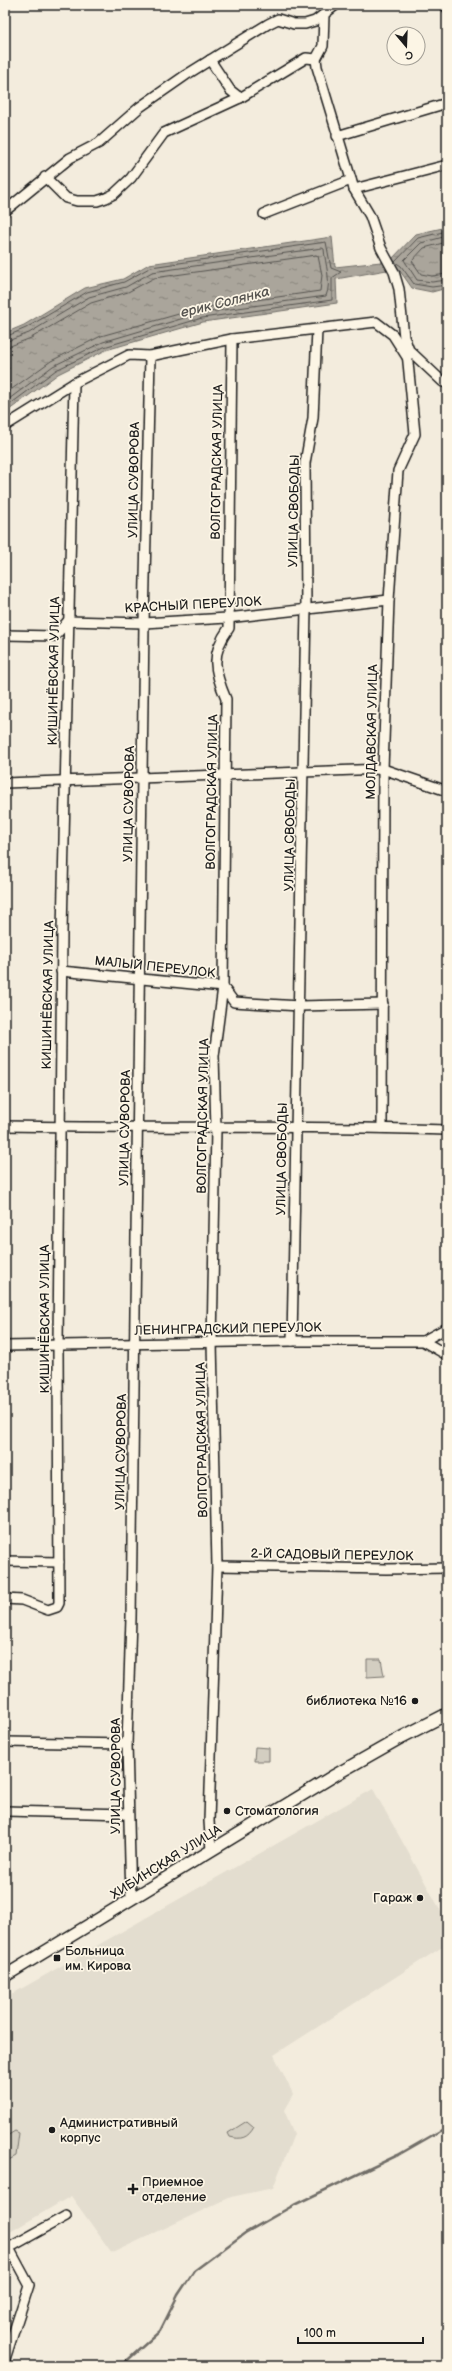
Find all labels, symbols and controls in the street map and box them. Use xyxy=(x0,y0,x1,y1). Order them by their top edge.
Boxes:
north arrow xyxy=(386,26,426,66)
text: С xyxy=(403,48,415,62)
water label: ерик Солянка xyxy=(179,283,271,321)
street label: ВОЛГОГРАДСКАЯ УЛИЦА xyxy=(208,384,226,540)
street label: УЛИЦА СУВОРОВА xyxy=(125,422,143,538)
street label: УЛИЦА СВОБОДЫ xyxy=(285,454,303,568)
street label: КРАСНЫЙ ПЕРЕУЛОК xyxy=(124,593,262,617)
street label: КИШИНЁВСКАЯ УЛИЦА xyxy=(45,596,63,746)
street label: МОЛДАВСКАЯ УЛИЦА xyxy=(363,664,381,800)
street label: ВОЛГОГРАДСКАЯ УЛИЦА xyxy=(203,714,221,870)
street label: УЛИЦА СУВОРОВА xyxy=(120,746,138,862)
street label: УЛИЦА СВОБОДЫ xyxy=(281,778,299,892)
street label: КИШИНЁВСКАЯ УЛИЦА xyxy=(39,920,57,1070)
street label: МАЛЫЙ ПЕРЕУЛОК xyxy=(94,953,217,981)
street label: ВОЛГОГРАДСКАЯ УЛИЦА xyxy=(194,1038,212,1194)
street label: УЛИЦА СУВОРОВА xyxy=(116,1070,134,1186)
street label: УЛИЦА СВОБОДЫ xyxy=(273,1102,291,1216)
street label: КИШИНЁВСКАЯ УЛИЦА xyxy=(37,1244,53,1393)
street label: ЛЕНИНГРАДСКИЙ ПЕРЕУЛОК xyxy=(133,1319,322,1339)
street label: ВОЛГОГРАДСКАЯ УЛИЦА xyxy=(193,1362,211,1518)
street label: УЛИЦА СУВОРОВА xyxy=(112,1394,130,1510)
street label: 2-Й САДОВЫЙ ПЕРЕУЛОК xyxy=(250,1546,414,1564)
place label: библиотека №16 xyxy=(306,1693,407,1709)
marker: библиотека №16 xyxy=(410,1696,420,1706)
street label: УЛИЦА СУВОРОВА xyxy=(108,1718,124,1834)
place label: Стоматология xyxy=(235,1803,319,1819)
marker: Стоматология xyxy=(222,1806,232,1816)
street label: ХИБИНСКАЯ УЛИЦА xyxy=(108,1821,224,1903)
place label: Гараж xyxy=(373,1890,413,1906)
marker: Гараж xyxy=(415,1893,425,1903)
place label: Больница им. Кирова xyxy=(65,1943,131,1974)
marker: Больница им. Кирова xyxy=(52,1953,62,1963)
place label: Административный корпус xyxy=(59,2115,178,2146)
marker: Административный корпус xyxy=(47,2125,57,2135)
place label: Приемное отделение xyxy=(142,2174,206,2205)
marker: Приемное отделение xyxy=(127,2183,139,2195)
scale bar xyxy=(298,2319,423,2345)
text: 100 m xyxy=(304,2326,336,2341)

